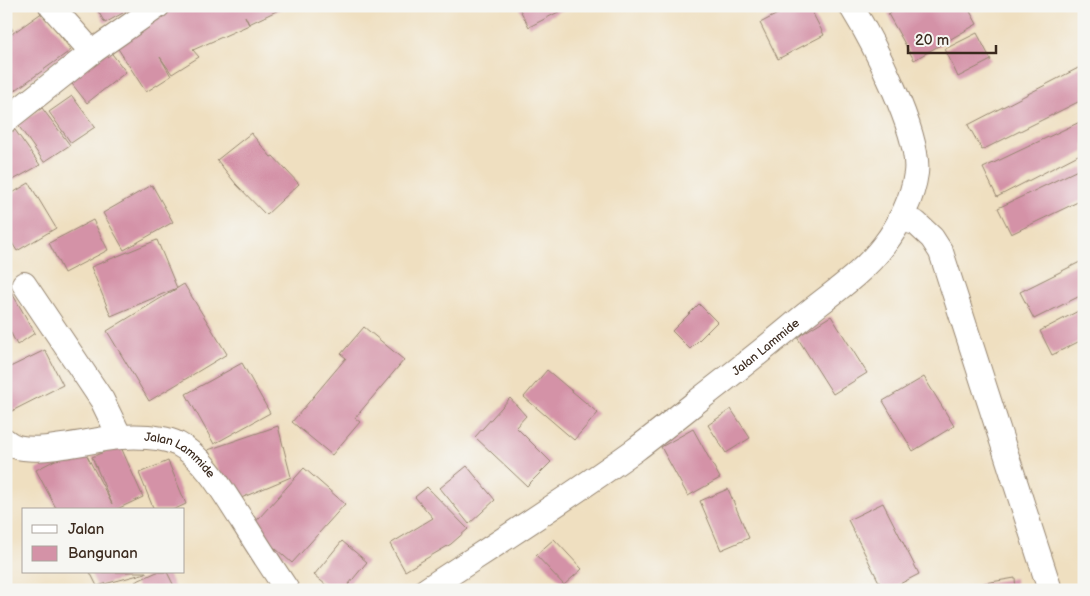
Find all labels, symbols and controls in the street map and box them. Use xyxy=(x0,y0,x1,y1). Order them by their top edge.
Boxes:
scale bar xyxy=(908,22,995,54)
text: 20 m xyxy=(915,31,949,50)
street label: Jalan Lammide xyxy=(729,316,803,379)
street label: Jalan Lammide xyxy=(144,430,218,481)
legend xyxy=(22,508,185,574)
text: Jalan xyxy=(68,520,104,539)
text: Bangunan xyxy=(68,544,138,563)

